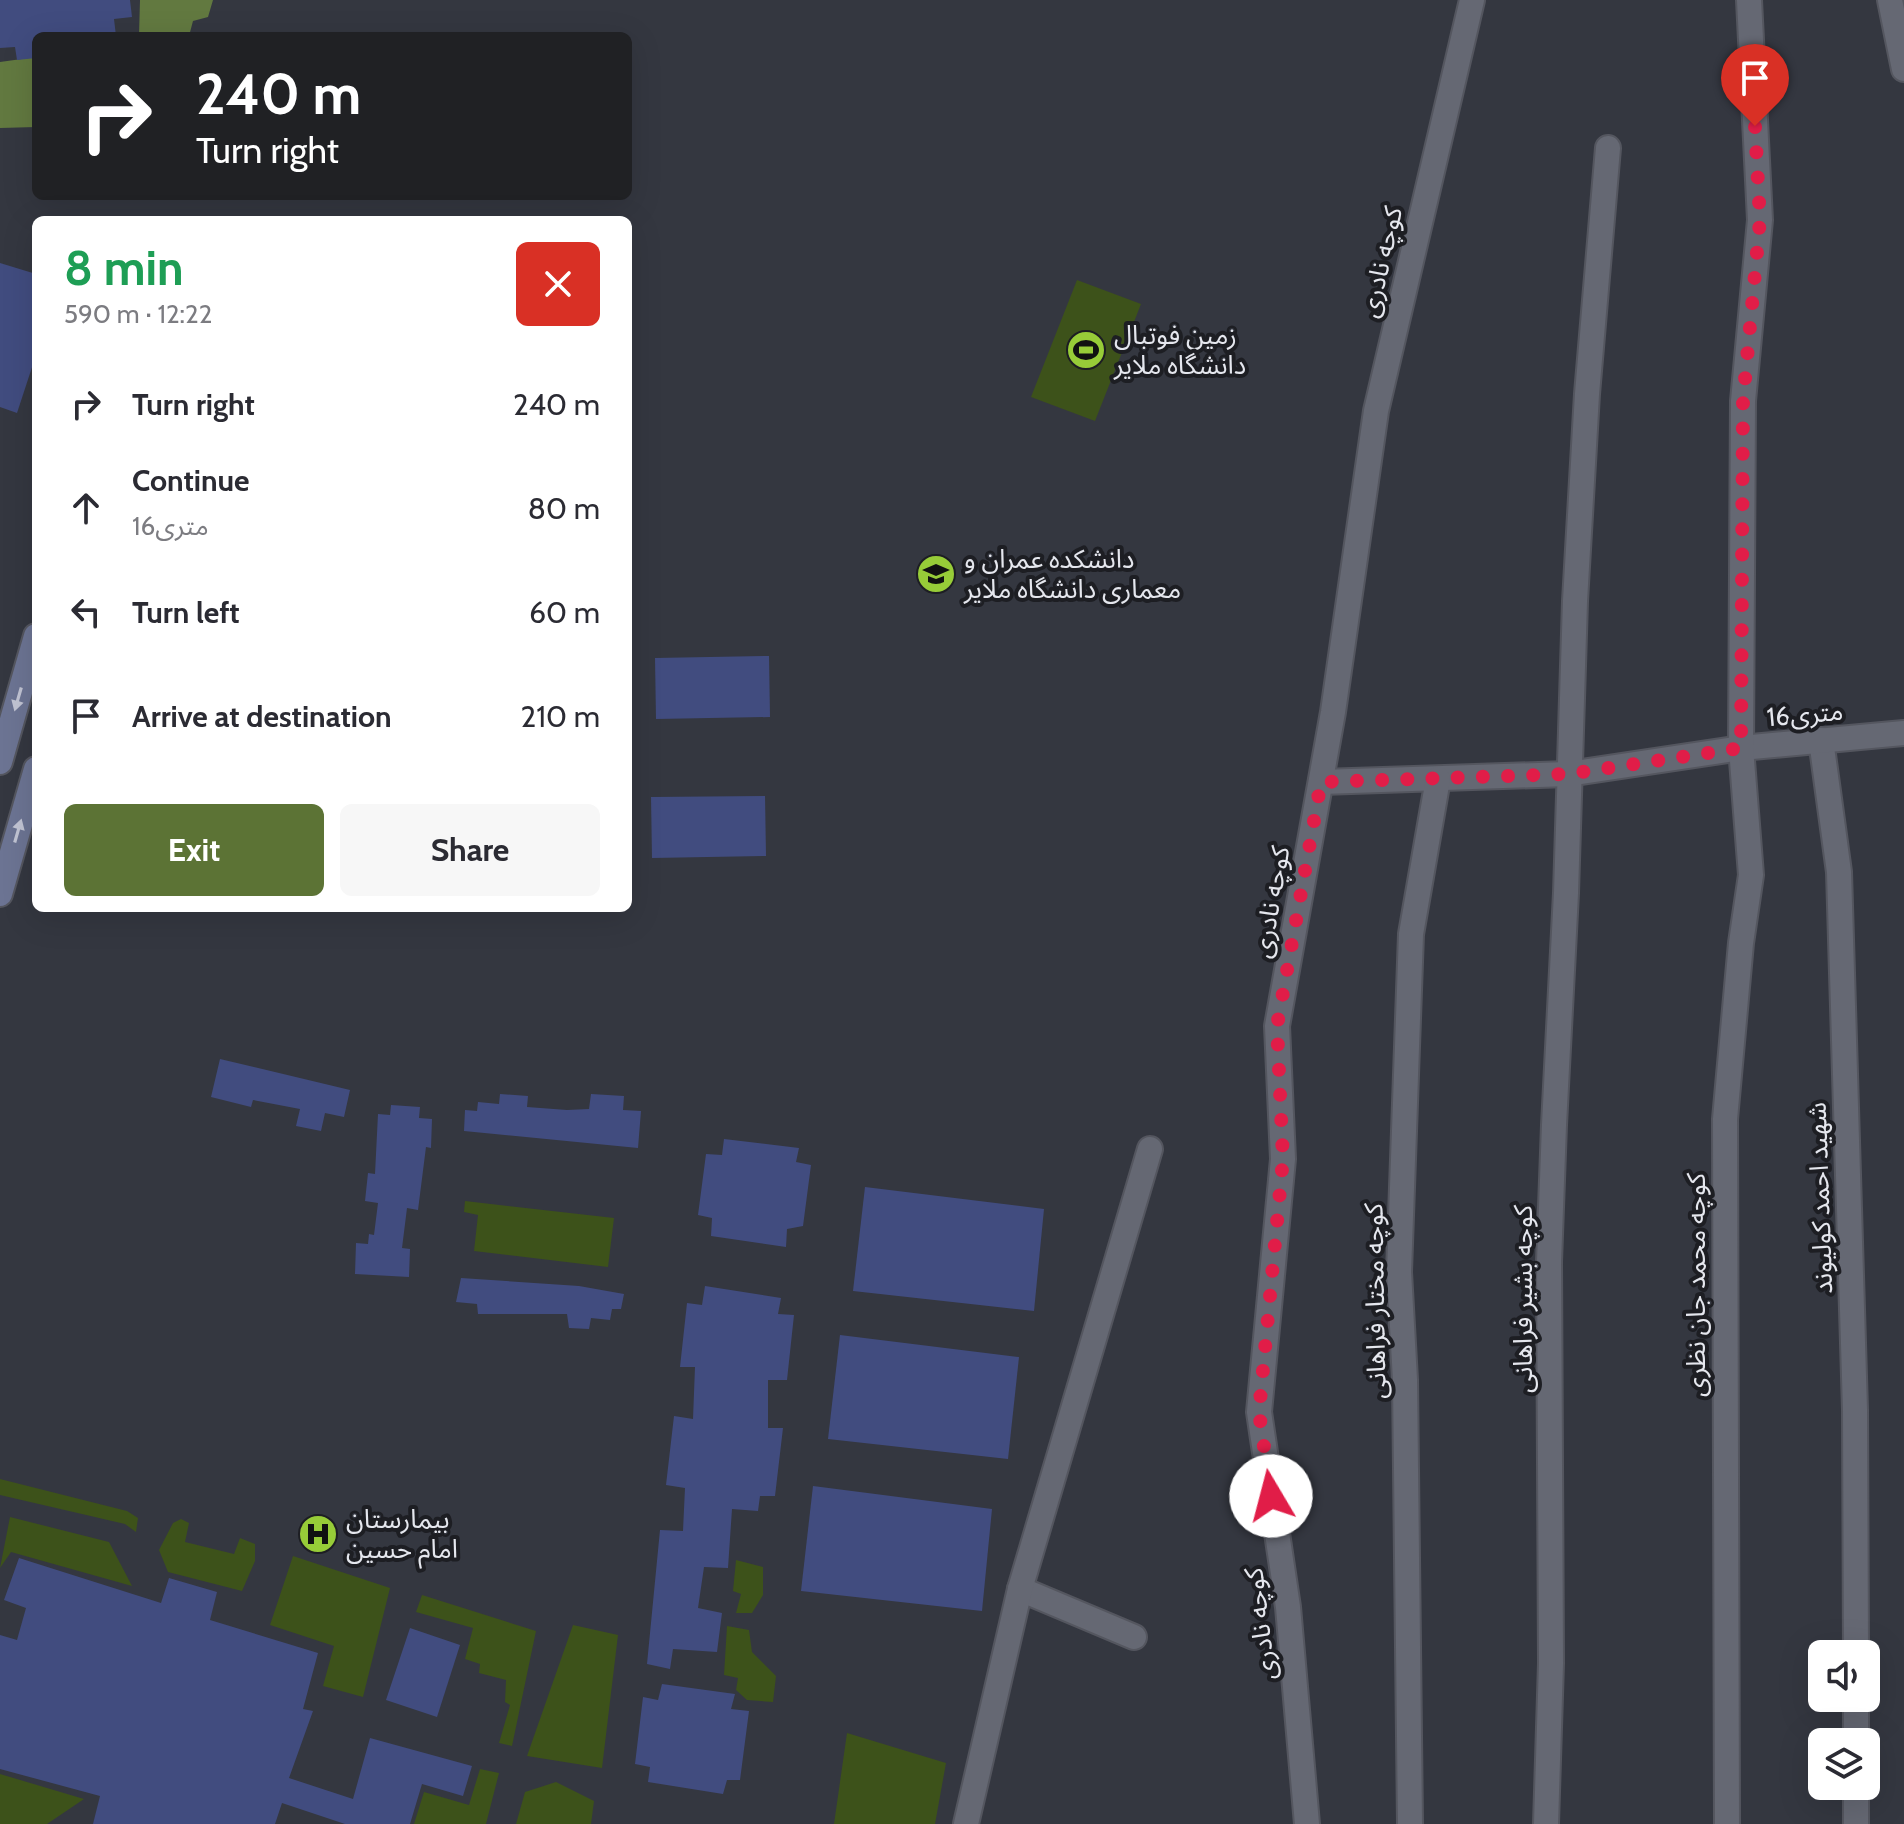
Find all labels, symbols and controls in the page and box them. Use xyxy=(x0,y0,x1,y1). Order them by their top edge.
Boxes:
pin xyxy=(1721,44,1789,126)
icon: arrive xyxy=(1733,56,1777,100)
text: 240 m xyxy=(196,60,361,128)
icon: right xyxy=(64,64,168,168)
text: Turn right xyxy=(196,128,339,172)
street label: کوچه نادری xyxy=(1353,203,1410,321)
text: 8 min xyxy=(64,239,184,297)
button: close xyxy=(516,242,600,326)
text: 590 m · 12:22 xyxy=(64,298,212,330)
place label: زمین فوتبال دانشگاه ملایر xyxy=(1113,319,1246,381)
sports icon: زمین فوتبال دانشگاه ملایر xyxy=(1065,329,1107,371)
icon: right xyxy=(64,382,108,426)
text: Turn right xyxy=(132,386,255,423)
text: 240 m xyxy=(513,386,600,423)
text: Continue xyxy=(132,462,249,499)
icon: ahead xyxy=(64,486,108,530)
text: 80 m xyxy=(528,490,600,527)
text: 16متری xyxy=(132,510,209,542)
place label: دانشکده عمران و معماری دانشگاه ملایر xyxy=(963,543,1181,605)
school or university icon: دانشکده عمران و معماری دانشگاه ملایر xyxy=(915,553,957,595)
icon: left xyxy=(64,590,108,634)
text: Turn left xyxy=(132,594,240,631)
text: 60 m xyxy=(529,594,600,631)
one-way arrow xyxy=(11,688,24,712)
icon: arrive xyxy=(64,694,108,738)
street label: 16متری xyxy=(1765,695,1845,733)
text: Arrive at destination xyxy=(132,698,392,735)
text: 210 m xyxy=(520,698,600,735)
button: Exit xyxy=(64,804,324,896)
button: Share xyxy=(340,804,600,896)
one-way arrow xyxy=(12,819,25,843)
street label: کوچه نادری xyxy=(1245,843,1298,961)
street label: شهید احمد کولیوند xyxy=(1801,1102,1839,1294)
street label: کوچه محمد جان نظری xyxy=(1680,1173,1713,1397)
street label: کوچه مختار فراهانی xyxy=(1357,1203,1394,1399)
street label: کوچه بشیر فراهانی xyxy=(1507,1205,1540,1393)
position arrow xyxy=(1229,1454,1313,1538)
place label: بیمارستان امام حسین xyxy=(346,1503,458,1569)
hospital icon: بیمارستان امام حسین xyxy=(297,1513,339,1555)
street label: کوچه نادری xyxy=(1237,1566,1284,1682)
map controls xyxy=(1808,1640,1880,1800)
button: sound xyxy=(1808,1640,1880,1712)
button: layers xyxy=(1808,1728,1880,1800)

